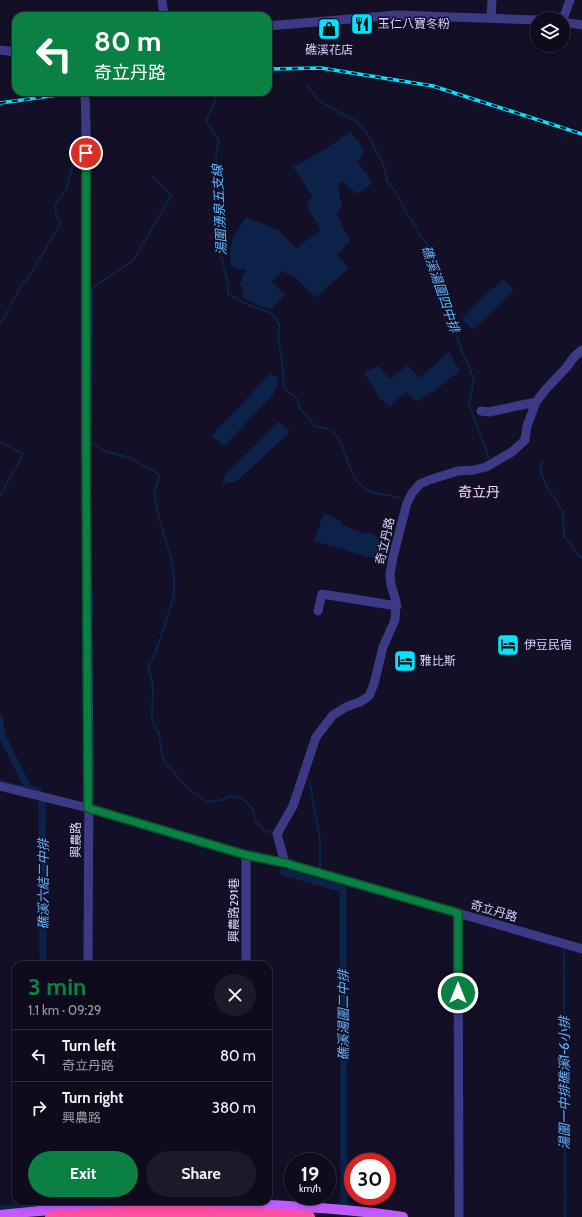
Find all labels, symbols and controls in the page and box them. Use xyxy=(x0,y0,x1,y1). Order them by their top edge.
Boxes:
restaurant icon: 玉仁八寶冬粉 xyxy=(349,11,375,37)
map controls xyxy=(530,12,570,52)
button: layers xyxy=(530,12,570,52)
shop icon: 礁溪花店 xyxy=(316,16,342,42)
place label: 玉仁八寶冬粉 xyxy=(378,16,450,31)
text: 80 m xyxy=(94,24,161,58)
icon: left xyxy=(28,28,80,80)
place label: 礁溪花店 xyxy=(305,42,353,57)
text: 奇立丹路 xyxy=(94,62,166,84)
pin xyxy=(69,136,103,170)
icon: arrive xyxy=(75,142,97,164)
water label: 湯圍湧泉五支線 xyxy=(209,162,229,256)
water label: 礁溪湯圍四中排 xyxy=(419,243,464,337)
district label: 奇立丹 xyxy=(458,483,500,501)
street label: 奇立丹路 xyxy=(372,516,397,566)
hotel icon: 伊豆民宿 xyxy=(495,632,521,658)
place label: 伊豆民宿 xyxy=(524,637,572,652)
hotel icon: 雅比斯 xyxy=(392,648,418,674)
place label: 雅比斯 xyxy=(420,653,456,668)
street label: 興農路 xyxy=(68,822,83,858)
water label: 礁溪六結二中排 xyxy=(35,837,51,930)
street label: 興農路291巷 xyxy=(226,877,241,943)
street label: 奇立丹路 xyxy=(469,897,519,924)
water label: 礁溪湯圍二中排 xyxy=(335,968,351,1061)
text: 3 min xyxy=(28,972,86,1001)
position arrow xyxy=(437,972,479,1014)
button: close xyxy=(214,974,256,1016)
text: 1.1 km · 09:29 xyxy=(28,1002,101,1018)
water label: 湯圍一中排礁溪1-6小排 xyxy=(556,1014,572,1150)
text: Turn left xyxy=(62,1037,116,1055)
icon: left xyxy=(28,1045,50,1067)
text: 80 m xyxy=(220,1047,256,1065)
text: 奇立丹路 xyxy=(62,1057,114,1073)
text: Turn right xyxy=(62,1089,123,1107)
icon: right xyxy=(28,1097,50,1119)
text: 380 m xyxy=(212,1099,256,1117)
text: 興農路 xyxy=(62,1109,101,1125)
button: Exit xyxy=(28,1151,138,1197)
button: Share xyxy=(146,1151,256,1197)
speed limit sign: 30 xyxy=(344,1153,396,1205)
text: 19 xyxy=(301,1162,319,1186)
text: km/h xyxy=(299,1182,321,1195)

